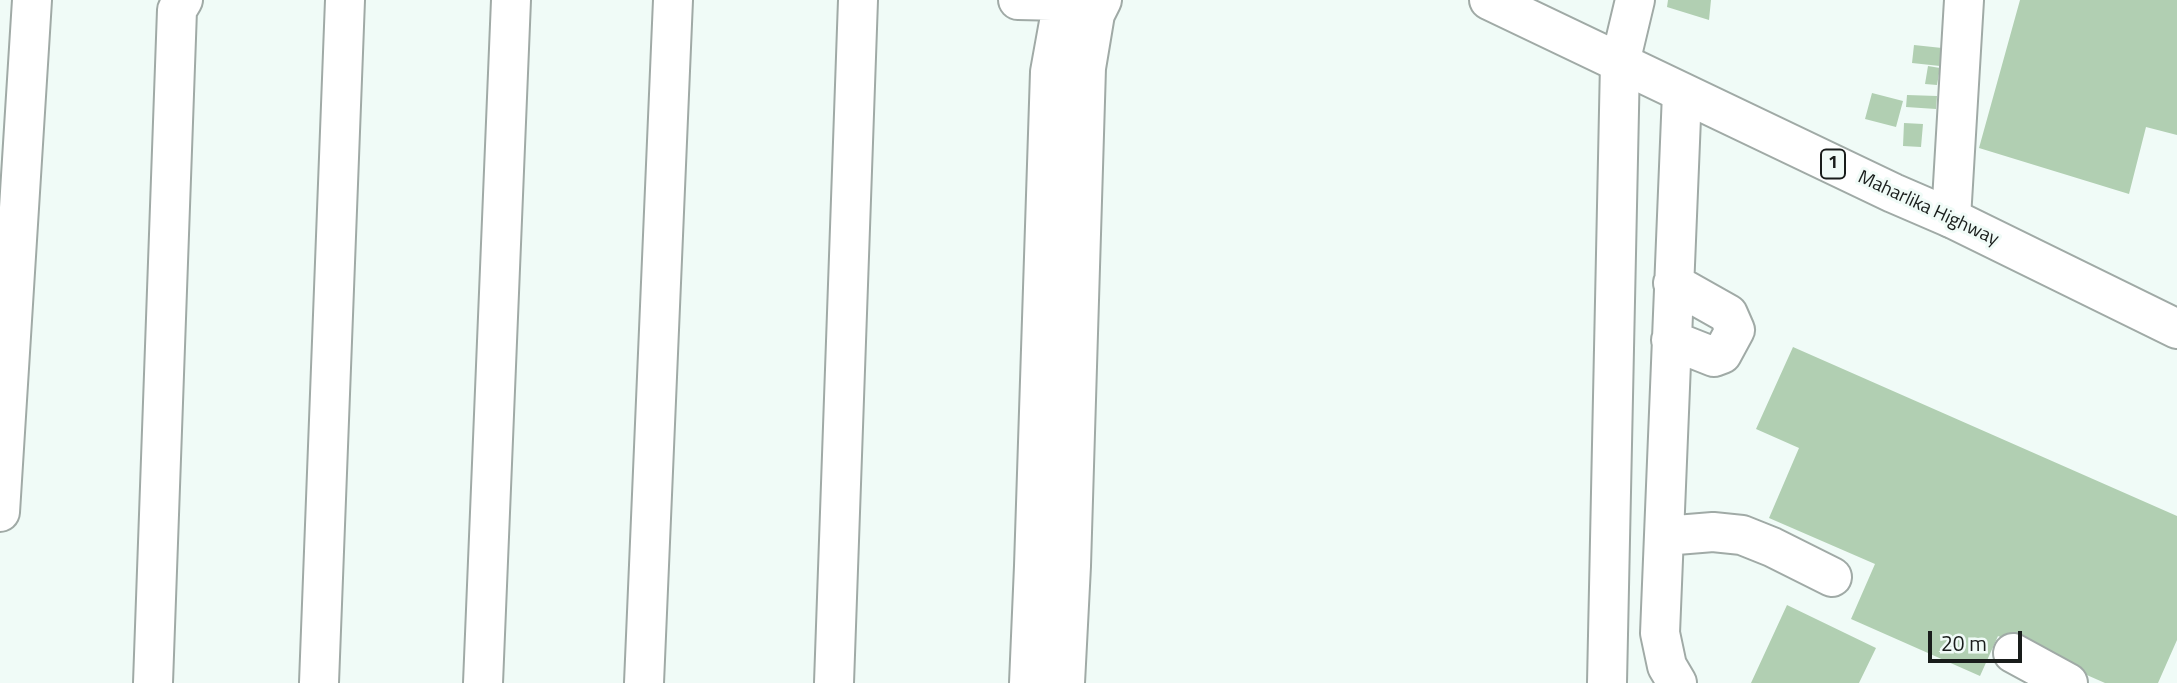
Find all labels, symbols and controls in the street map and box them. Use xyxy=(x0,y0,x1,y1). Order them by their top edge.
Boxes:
road number: 1 xyxy=(1821,149,1845,178)
street label: Maharlika Highway xyxy=(1854,166,2002,252)
scale bar xyxy=(1932,616,2026,660)
text: 20 m xyxy=(1941,627,1987,659)

